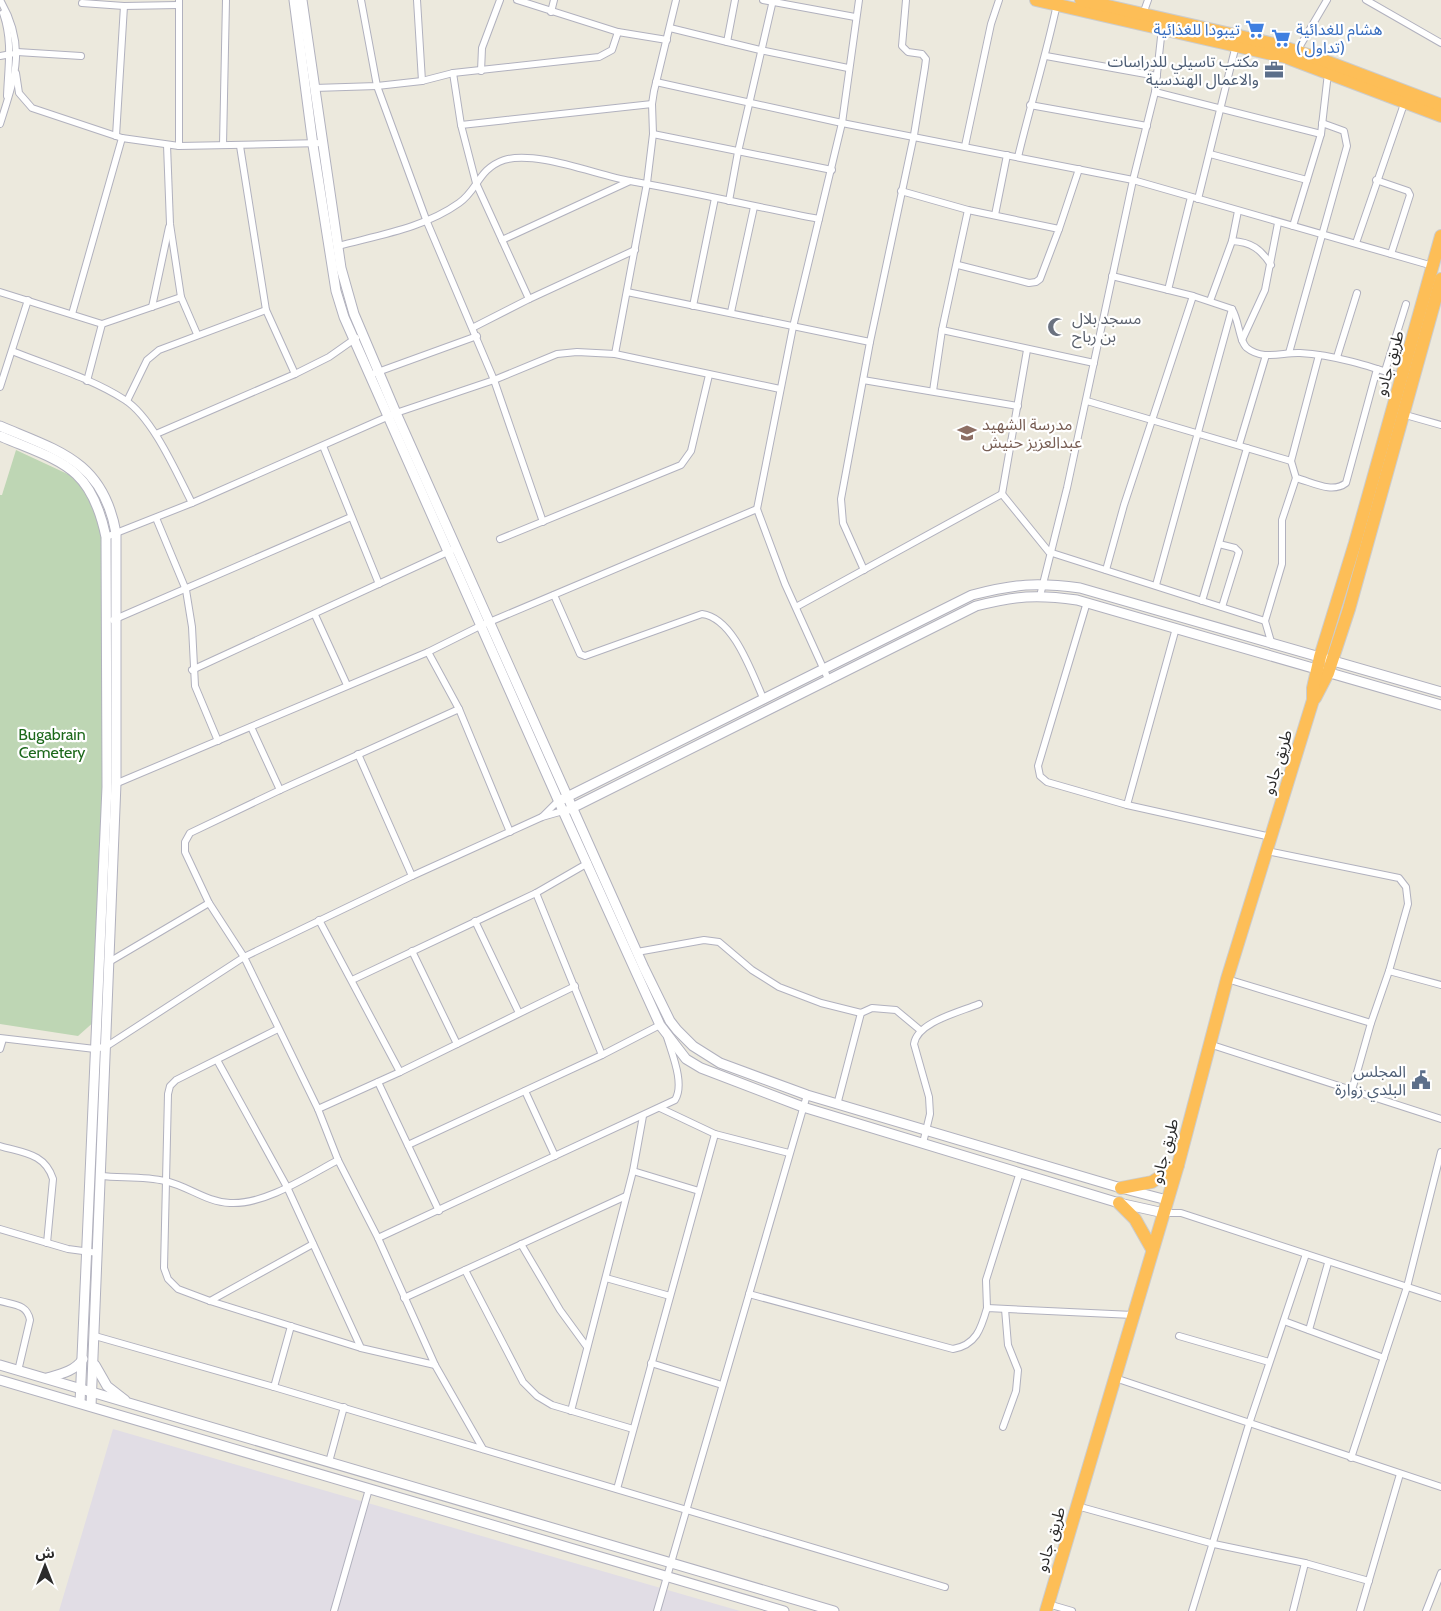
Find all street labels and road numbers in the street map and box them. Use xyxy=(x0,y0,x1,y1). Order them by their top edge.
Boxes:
street label: طريق جادو xyxy=(1371,328,1409,398)
street label: طريق جادو xyxy=(1259,727,1297,797)
street label: طريق جادو xyxy=(1147,1116,1183,1186)
street label: طريق جادو xyxy=(1032,1504,1070,1574)

